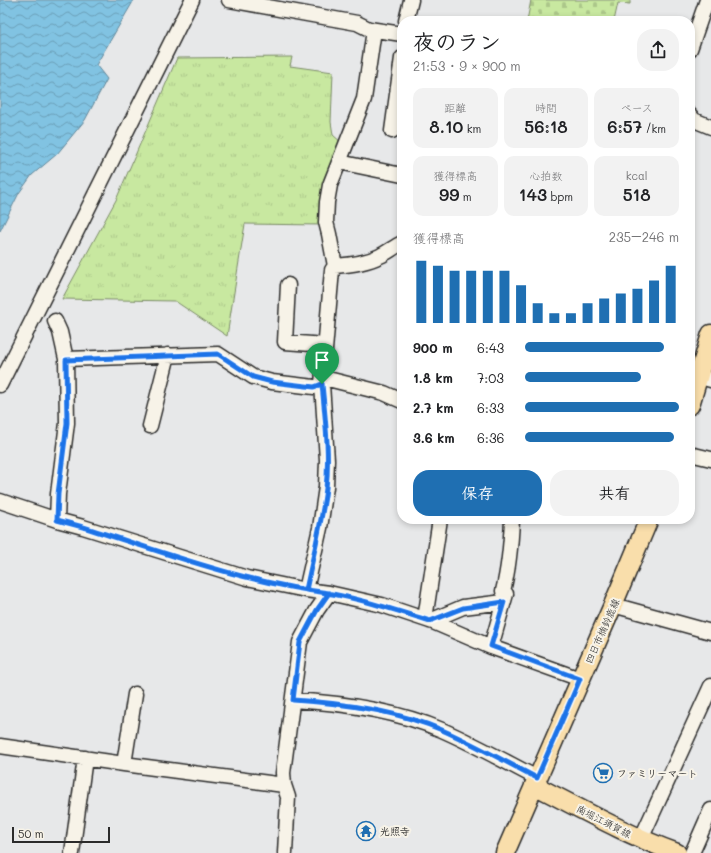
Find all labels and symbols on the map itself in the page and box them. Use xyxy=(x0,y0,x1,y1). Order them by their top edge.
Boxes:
pin xyxy=(305,343,339,384)
street label: 四日市楠鈴鹿線 xyxy=(581,596,623,666)
supermarket icon: ファミリーマート xyxy=(592,762,614,784)
place label: ファミリーマート xyxy=(617,766,697,780)
street label: 南堀江須賀線 xyxy=(574,801,634,841)
temple icon: 光照寺 xyxy=(355,820,377,842)
place label: 光照寺 xyxy=(380,824,410,838)
scale bar xyxy=(12,825,110,844)

